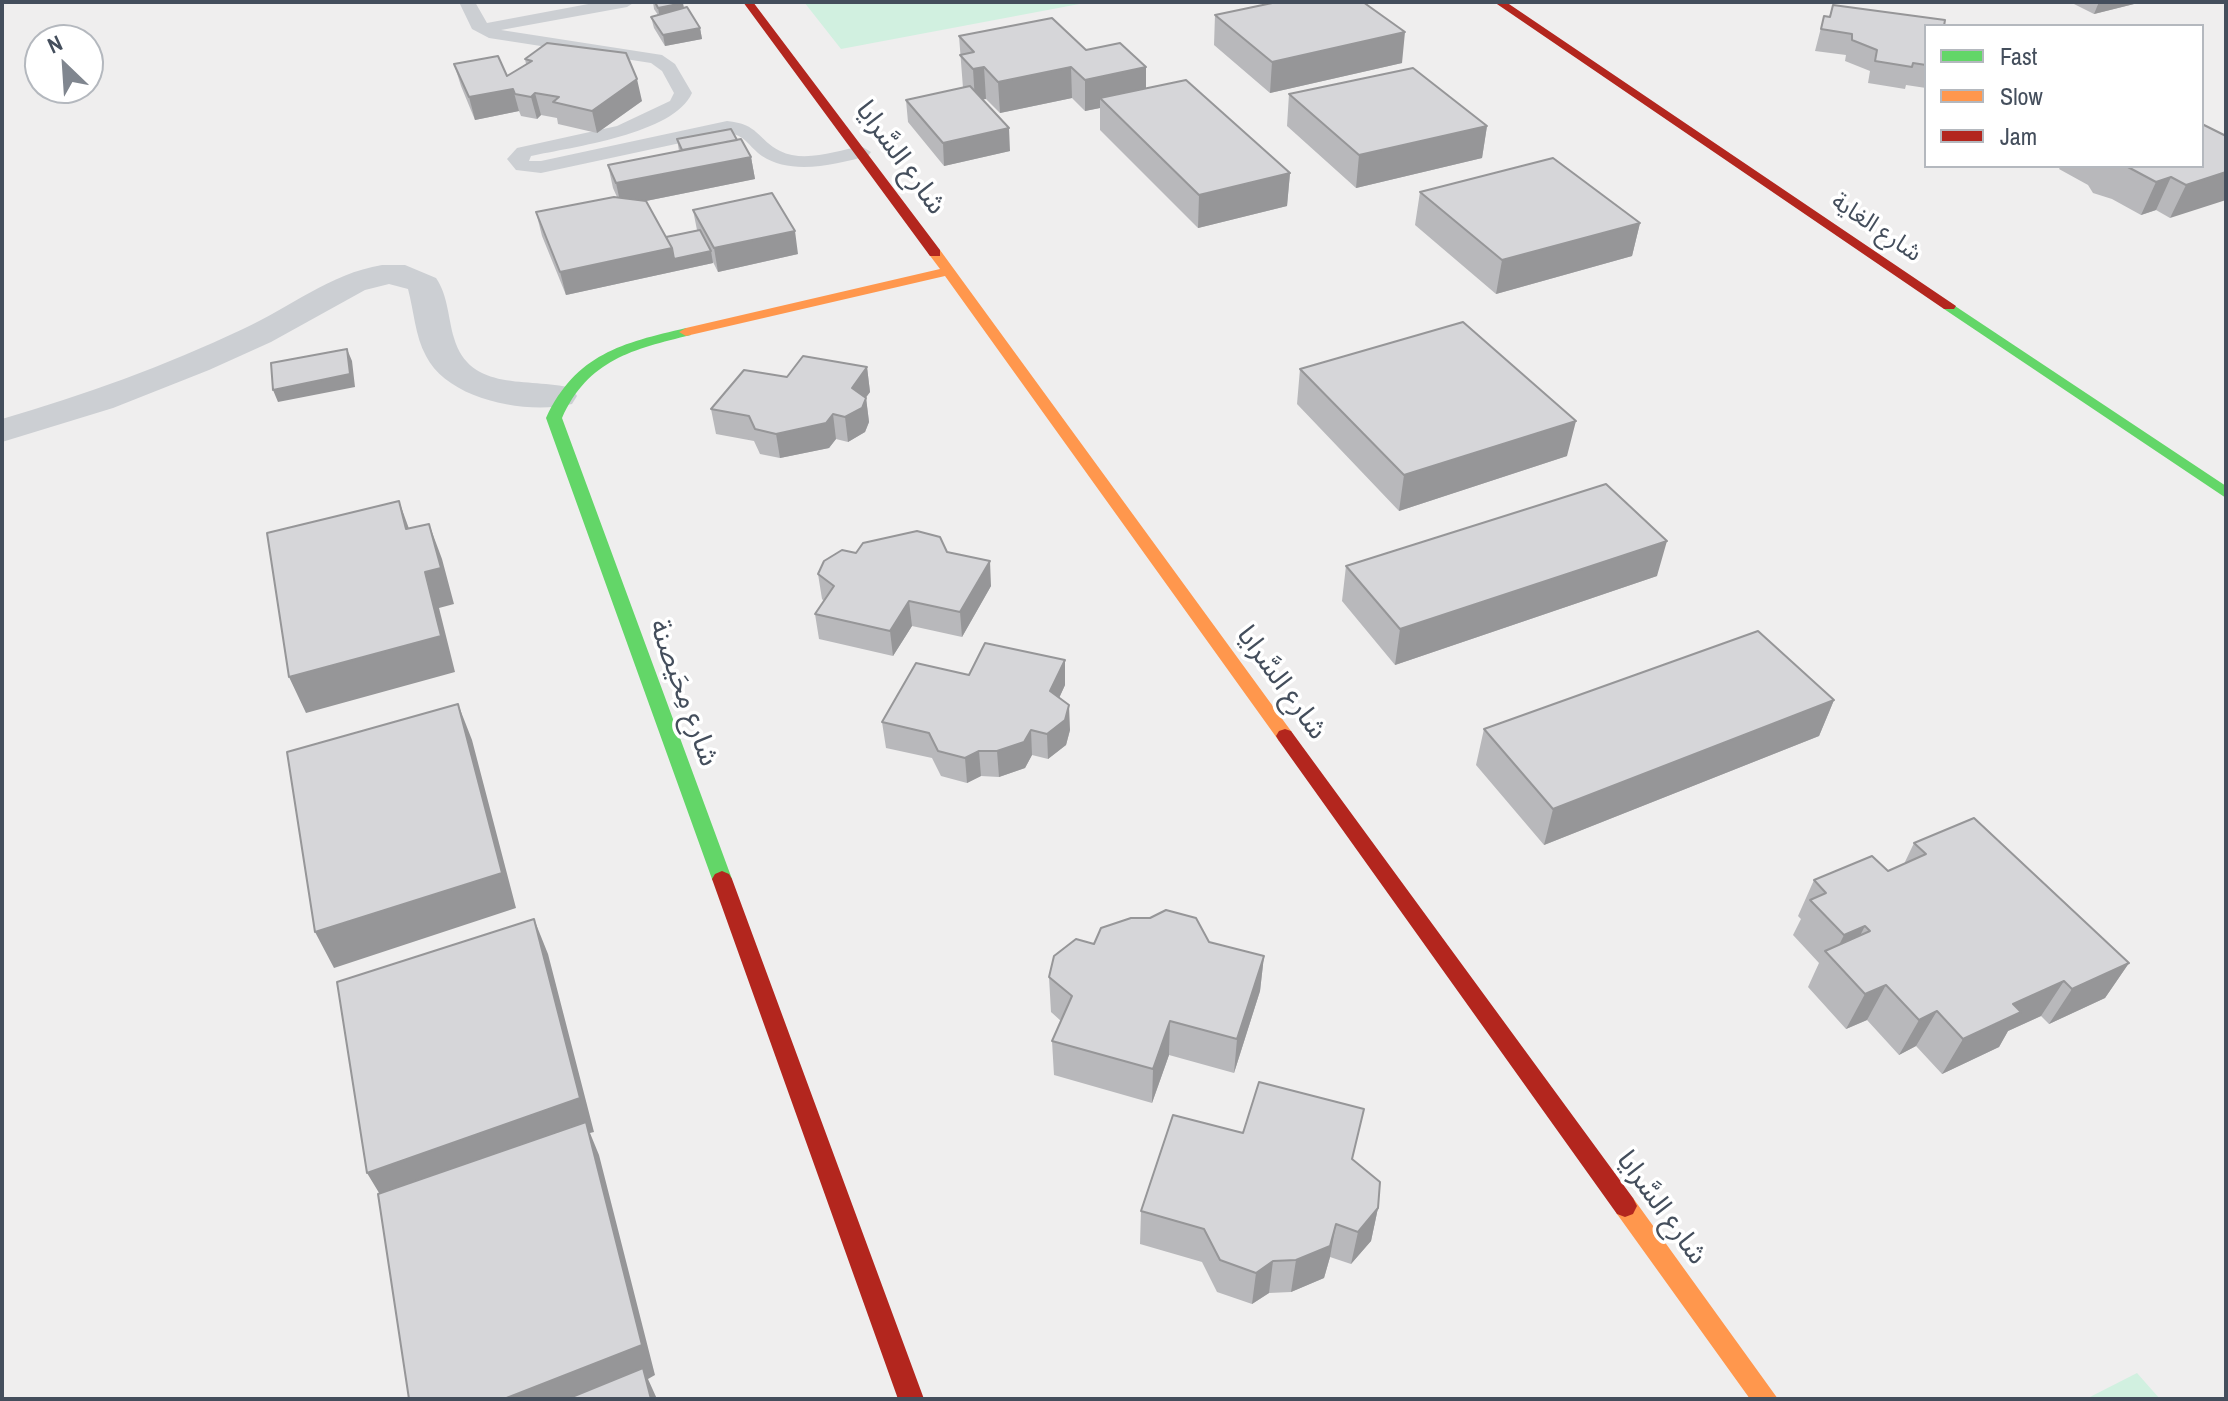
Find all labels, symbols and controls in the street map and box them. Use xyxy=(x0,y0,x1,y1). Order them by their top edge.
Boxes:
north arrow xyxy=(24,24,104,104)
legend xyxy=(1924,24,2204,168)
text: N xyxy=(42,28,67,60)
text: Fast xyxy=(2000,40,2037,72)
text: Slow xyxy=(2000,80,2043,112)
street label: شارع السَّرايا xyxy=(848,95,952,221)
text: Jam xyxy=(2000,120,2037,152)
street label: شارع الغاية xyxy=(1825,187,1927,269)
street label: شارع مِحَيصنة xyxy=(641,615,725,771)
street label: شارع السَّرايا xyxy=(1229,620,1333,746)
street label: شارع السَّرايا xyxy=(1609,1145,1713,1271)

